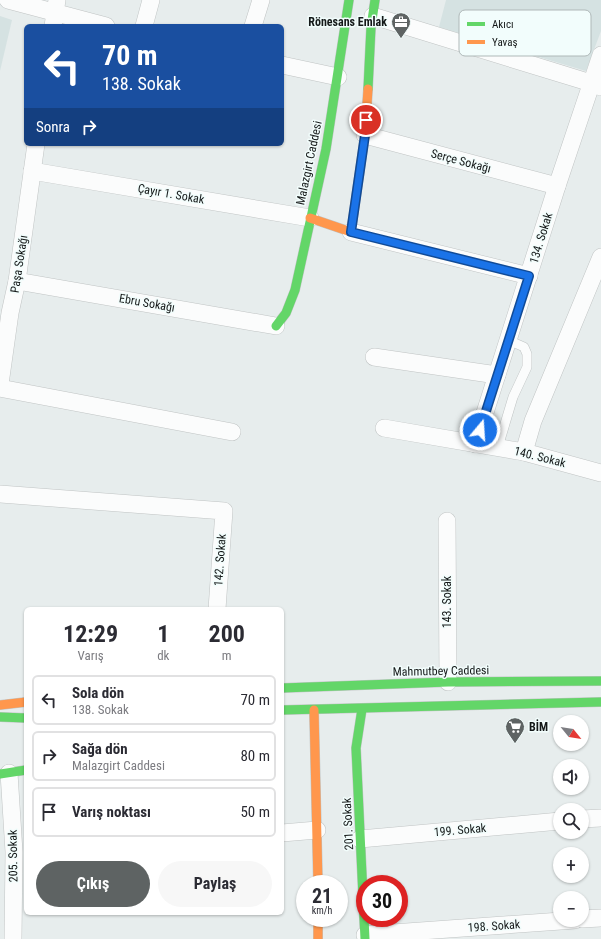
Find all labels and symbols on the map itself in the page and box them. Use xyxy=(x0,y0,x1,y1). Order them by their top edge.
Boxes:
legend xyxy=(459,10,591,56)
office icon: Rönesans Emlak xyxy=(390,11,412,39)
place label: Rönesans Emlak xyxy=(308,15,387,29)
text: Akıcı xyxy=(492,18,514,31)
text: Yavaş xyxy=(492,36,517,49)
pin xyxy=(349,103,383,137)
street label: Malazgirt Caddesi xyxy=(293,120,325,206)
street label: Serçe Sokağı xyxy=(430,146,492,176)
street label: Çayır 1. Sokak xyxy=(137,181,206,207)
street label: 134. Sokak xyxy=(527,210,556,265)
street label: Paşa Sokağı xyxy=(8,234,30,294)
street label: Ebru Sokağı xyxy=(118,291,176,315)
position arrow xyxy=(459,409,501,451)
street label: 140. Sokak xyxy=(513,444,568,470)
street label: 142. Sokak xyxy=(211,533,229,587)
street label: 143. Sokak xyxy=(440,575,454,628)
street label: Mahmutbey Caddesi xyxy=(393,663,489,679)
north arrow xyxy=(553,715,589,751)
supermarket icon: BİM xyxy=(504,716,526,744)
place label: BİM xyxy=(529,719,548,734)
street label: 201. Sokak xyxy=(340,797,356,851)
street label: 199. Sokak xyxy=(433,821,487,839)
street label: 205. Sokak xyxy=(6,829,20,882)
speed limit sign: 30 xyxy=(356,875,408,927)
street label: 198. Sokak xyxy=(467,917,521,935)

